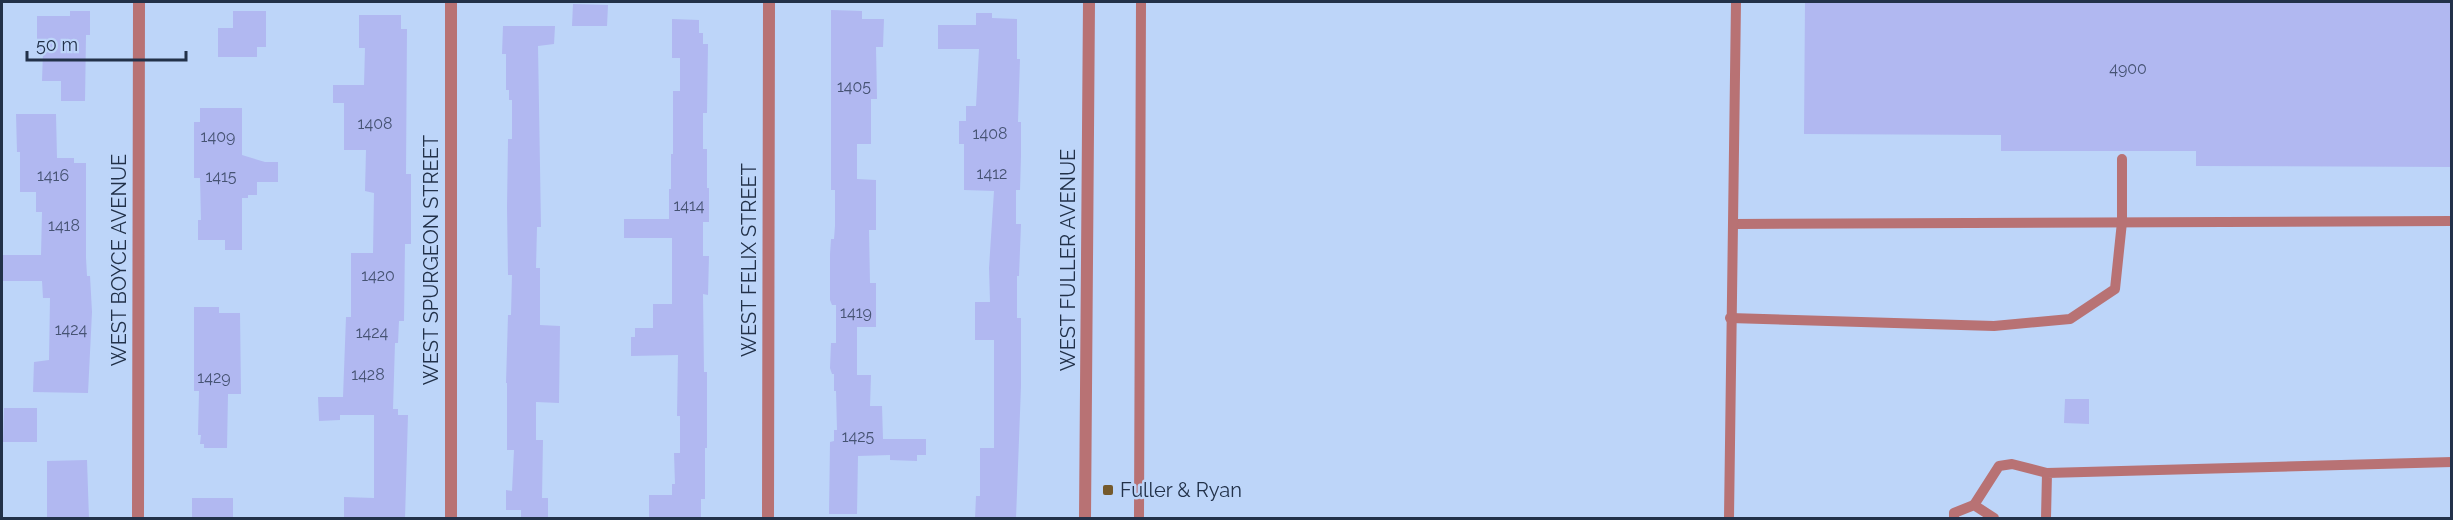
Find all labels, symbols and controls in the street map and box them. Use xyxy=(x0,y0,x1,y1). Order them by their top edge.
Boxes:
scale bar xyxy=(27,24,186,62)
text: 50 m xyxy=(36,34,78,55)
house number: 4900 xyxy=(2109,59,2147,78)
house number: 1405 xyxy=(837,77,871,96)
house number: 1408 xyxy=(358,114,392,133)
house number: 1408 xyxy=(973,124,1007,143)
house number: 1409 xyxy=(201,127,235,146)
street label: WEST SPURGEON STREET xyxy=(419,135,443,385)
street label: WEST FULLER AVENUE xyxy=(1056,149,1080,371)
street label: WEST BOYCE AVENUE xyxy=(107,154,131,366)
street label: WEST FELIX STREET xyxy=(737,163,761,357)
house number: 1412 xyxy=(977,164,1007,183)
house number: 1416 xyxy=(37,166,69,185)
house number: 1415 xyxy=(205,167,237,186)
house number: 1414 xyxy=(673,196,705,215)
house number: 1418 xyxy=(48,216,80,235)
house number: 1420 xyxy=(361,266,395,285)
house number: 1419 xyxy=(840,303,872,322)
house number: 1424 xyxy=(55,320,88,339)
house number: 1424 xyxy=(356,323,389,342)
house number: 1428 xyxy=(351,365,385,384)
house number: 1429 xyxy=(197,368,231,387)
house number: 1425 xyxy=(842,427,875,446)
place label: Fuller & Ryan xyxy=(1120,478,1242,502)
marker: Fuller & Ryan xyxy=(1101,483,1115,497)

